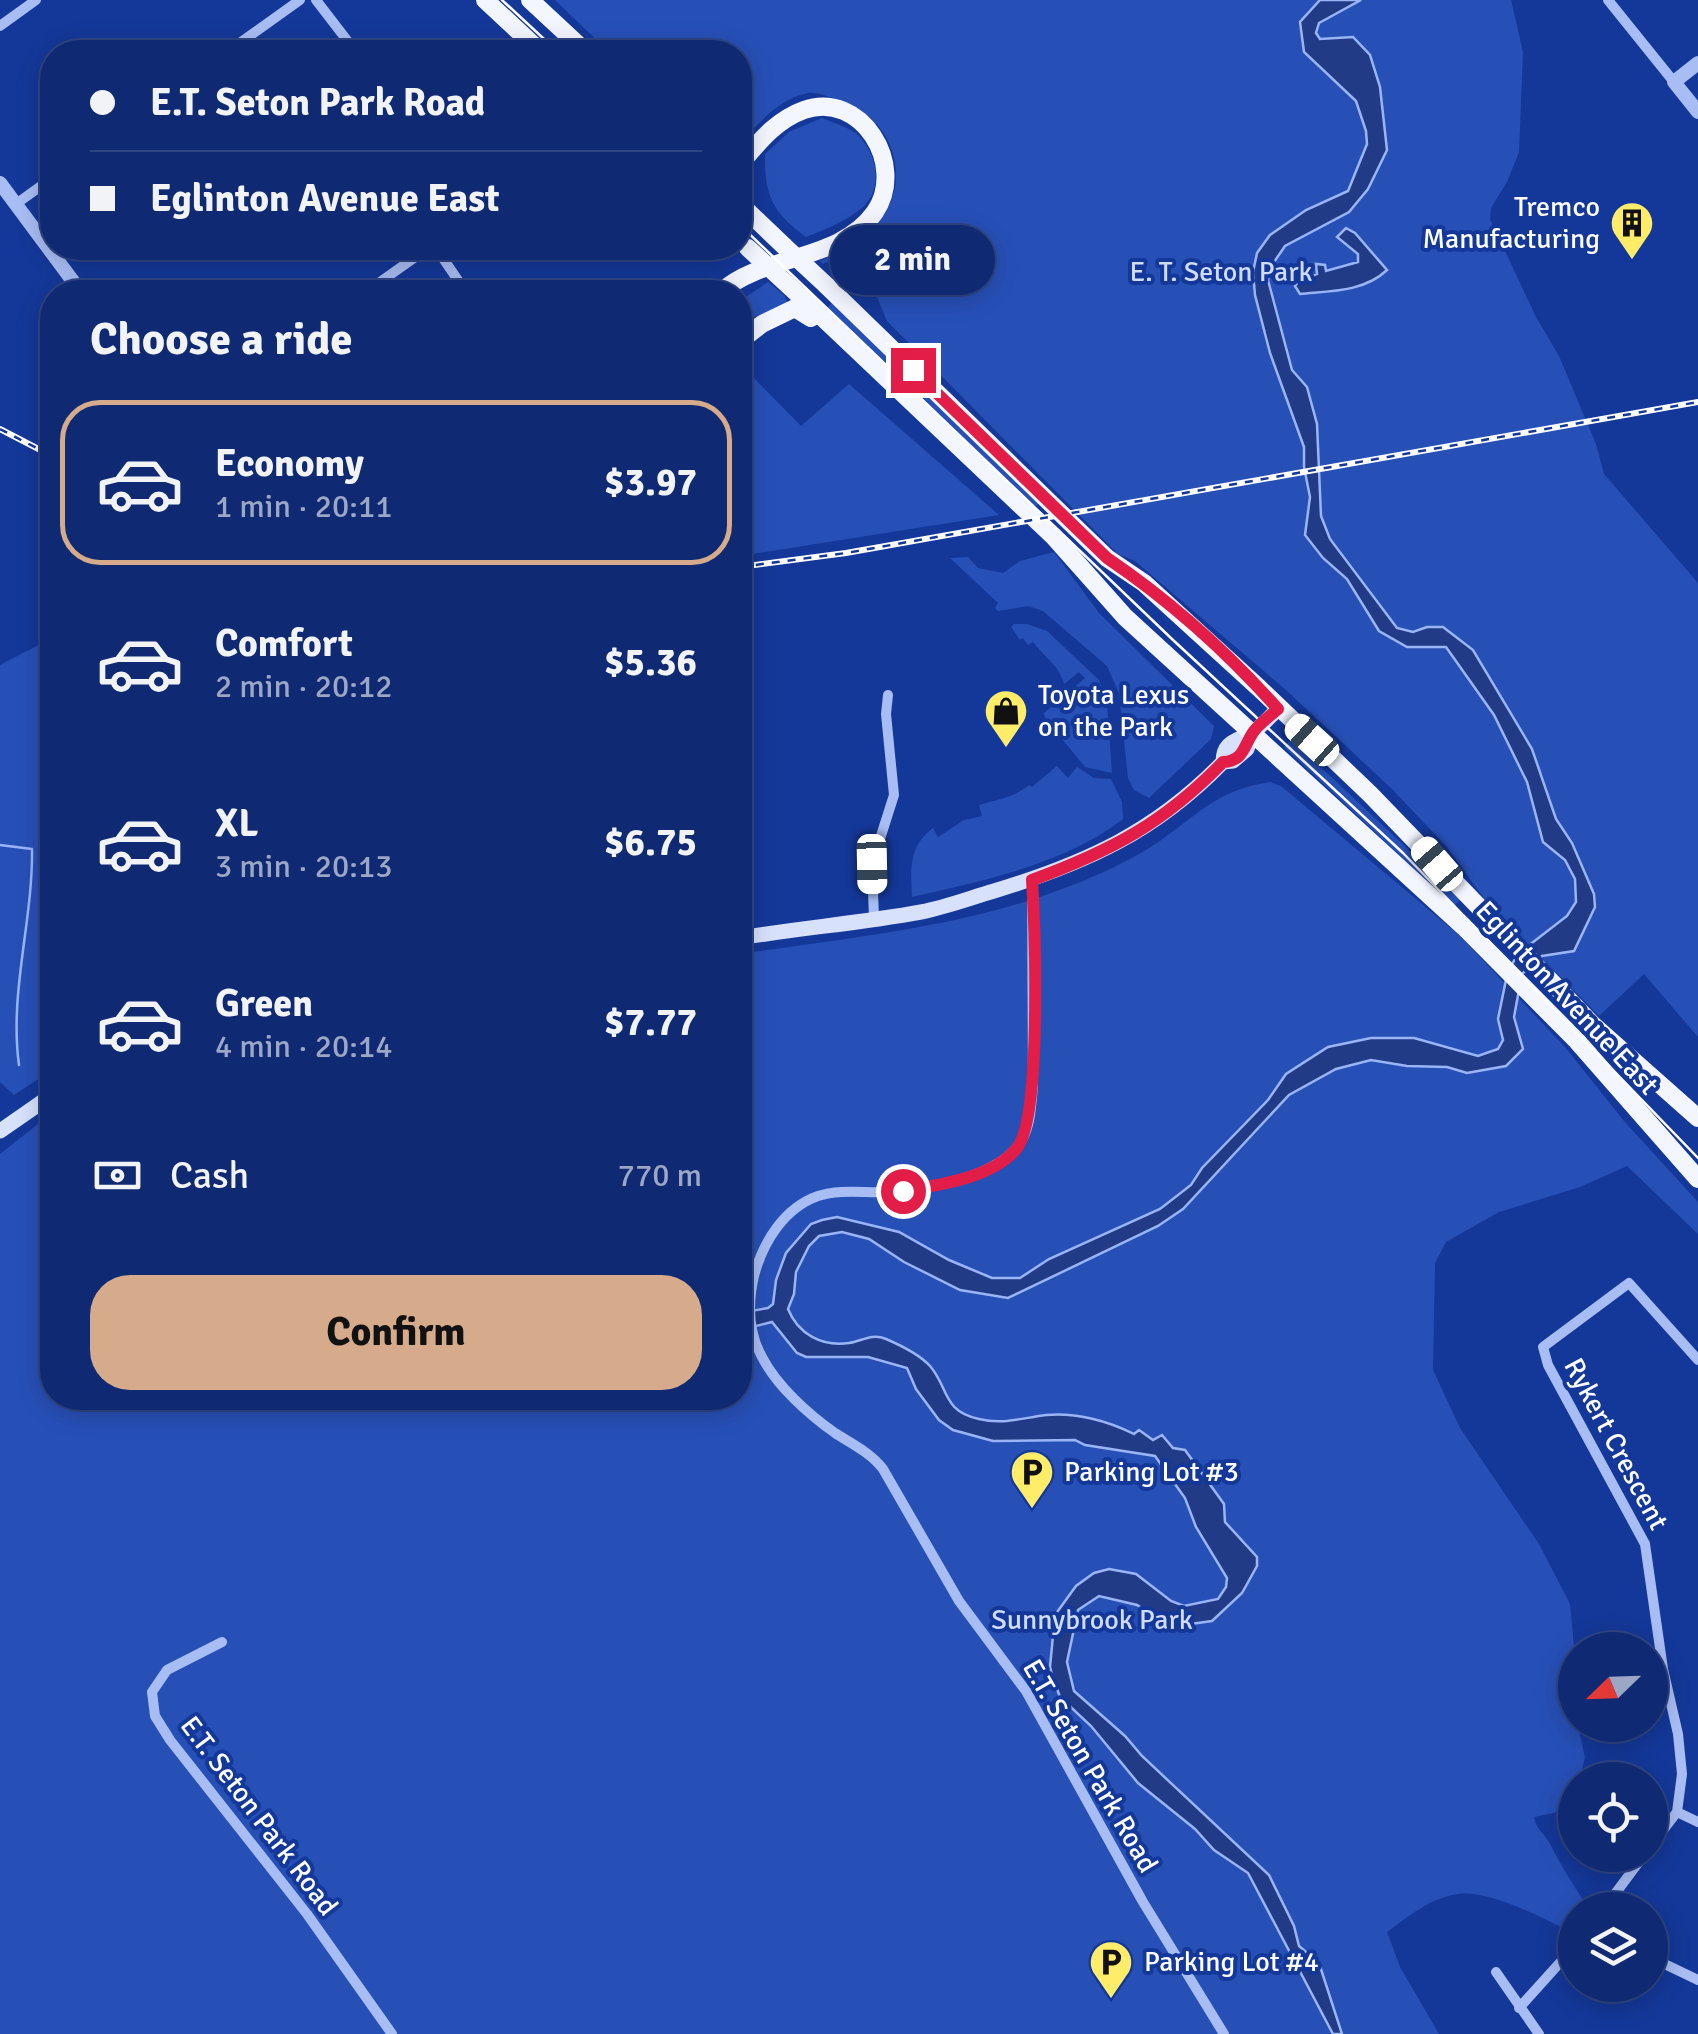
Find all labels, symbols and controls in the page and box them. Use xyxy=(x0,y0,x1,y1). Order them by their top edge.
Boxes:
text: E.T. Seton Park Road xyxy=(150,79,485,126)
text: Eglinton Avenue East xyxy=(150,175,499,222)
place label: Tremco Manufacturing xyxy=(1422,190,1600,256)
building icon: Tremco Manufacturing xyxy=(1609,200,1655,261)
callout: 2 min xyxy=(830,225,996,295)
text: 2 min xyxy=(874,240,951,279)
park label: E. T. Seton Park xyxy=(1129,255,1313,289)
text: Choose a ride xyxy=(90,312,353,367)
route end xyxy=(891,348,936,393)
icon: car xyxy=(95,438,185,528)
text: Economy xyxy=(215,440,364,487)
text: $3.97 xyxy=(604,459,697,506)
text: 1 min · 20:11 xyxy=(215,487,393,526)
icon: car xyxy=(95,618,185,708)
text: Comfort xyxy=(215,620,353,667)
text: $5.36 xyxy=(604,639,697,686)
text: 2 min · 20:12 xyxy=(215,667,393,706)
place label: Toyota Lexus on the Park xyxy=(1038,678,1189,744)
shop icon: Toyota Lexus on the Park xyxy=(983,688,1029,749)
car xyxy=(1280,709,1344,771)
icon: car xyxy=(95,798,185,888)
text: XL xyxy=(215,800,258,847)
text: $6.75 xyxy=(604,819,697,866)
car xyxy=(1406,832,1468,896)
car xyxy=(856,834,888,894)
text: 3 min · 20:13 xyxy=(215,847,393,886)
street label: Eglinton Avenue East xyxy=(1468,894,1666,1102)
icon: car xyxy=(95,978,185,1068)
text: Green xyxy=(215,980,313,1027)
text: $7.77 xyxy=(604,999,697,1046)
text: 4 min · 20:14 xyxy=(215,1027,393,1066)
icon: cash xyxy=(90,1148,145,1203)
text: Cash xyxy=(170,1152,249,1199)
text: 770 m xyxy=(618,1156,702,1195)
route start xyxy=(881,1169,926,1214)
button: Confirm xyxy=(90,1275,702,1390)
street label: Rykert Crescent xyxy=(1557,1352,1676,1536)
parking icon: Parking Lot #3 xyxy=(1009,1449,1055,1510)
place label: Parking Lot #3 xyxy=(1064,1455,1239,1489)
park label: Sunnybrook Park xyxy=(991,1603,1193,1637)
north arrow xyxy=(1558,1632,1668,1742)
map controls xyxy=(1558,1632,1668,2002)
street label: E.T. Seton Park Road xyxy=(1015,1653,1165,1879)
street label: E.T. Seton Park Road xyxy=(173,1710,345,1922)
button: locate xyxy=(1558,1762,1668,1872)
button: layers xyxy=(1558,1892,1668,2002)
parking icon: Parking Lot #4 xyxy=(1088,1939,1134,2000)
place label: Parking Lot #4 xyxy=(1144,1945,1319,1979)

